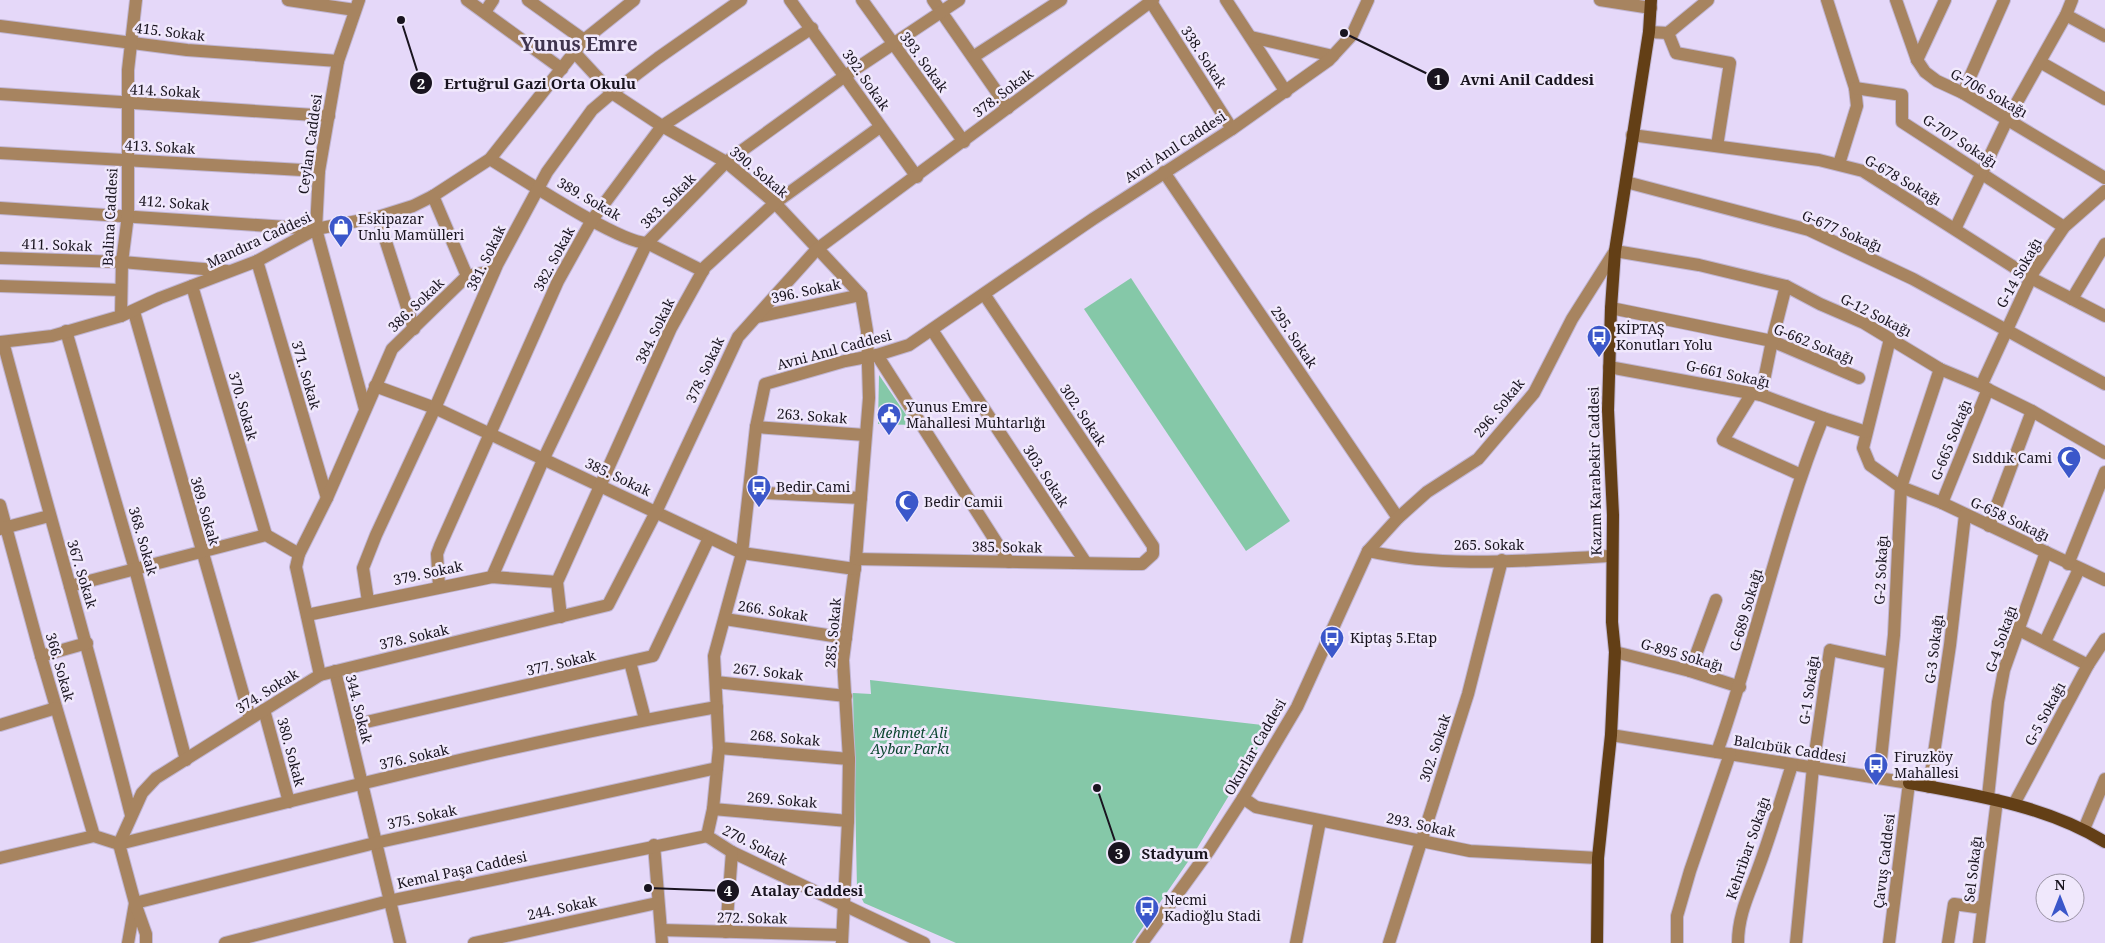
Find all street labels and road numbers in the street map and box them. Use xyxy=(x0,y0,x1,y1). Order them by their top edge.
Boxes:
street label: 415. Sokak xyxy=(134,18,207,45)
street label: 338. Sokak xyxy=(1177,22,1232,92)
street label: 393. Sokak xyxy=(896,28,953,96)
street label: 392. Sokak xyxy=(838,45,895,115)
street label: 378. Sokak xyxy=(969,63,1037,121)
street label: G-706 Sokağı xyxy=(1947,64,2032,122)
street label: 414. Sokak xyxy=(129,79,202,102)
street label: Ceylan Caddesi xyxy=(293,92,326,195)
street label: Avni Anıl Caddesi xyxy=(1120,106,1230,187)
street label: G-707 Sokağı xyxy=(1919,109,2002,172)
street label: 413. Sokak xyxy=(124,135,197,158)
street label: 390. Sokak xyxy=(726,142,793,202)
street label: G-678 Sokağı xyxy=(1862,150,1945,209)
street label: Balina Caddesi xyxy=(97,167,122,267)
street label: 383. Sokak xyxy=(636,168,700,232)
street label: 389. Sokak xyxy=(554,173,625,225)
street label: 412. Sokak xyxy=(138,191,211,214)
street label: G-677 Sokağı xyxy=(1799,205,1886,256)
street label: Mandıra Caddesi xyxy=(204,207,314,272)
street label: 381. Sokak xyxy=(462,221,510,294)
street label: 382. Sokak xyxy=(529,222,579,294)
street label: 411. Sokak xyxy=(21,234,93,255)
street label: G-14 Sokağı xyxy=(1991,234,2046,311)
street label: 386. Sokak xyxy=(384,273,448,336)
street label: 396. Sokak xyxy=(769,274,843,307)
street label: G-12 Sokağı xyxy=(1837,289,1915,341)
street label: 384. Sokak xyxy=(631,294,679,367)
street label: 295. Sokak xyxy=(1267,302,1322,372)
street label: G-662 Sokağı xyxy=(1771,319,1858,369)
street label: Avni Anıl Caddesi xyxy=(775,325,894,374)
street label: 378. Sokak xyxy=(681,333,728,406)
street label: 371. Sokak xyxy=(288,338,326,412)
street label: G-661 Sokağı xyxy=(1684,355,1772,392)
street label: 370. Sokak xyxy=(225,369,263,443)
street label: 296. Sokak xyxy=(1469,374,1529,441)
street label: 302. Sokak xyxy=(1056,380,1111,450)
street label: Kazım Karabekir Caddesi xyxy=(1584,386,1605,556)
street label: G-665 Sokağı xyxy=(1926,396,1976,483)
street label: 263. Sokak xyxy=(776,404,849,427)
street label: 303. Sokak xyxy=(1019,441,1074,511)
street label: 385. Sokak xyxy=(582,453,655,500)
street label: 369. Sokak xyxy=(187,474,225,548)
street label: G-658 Sokağı xyxy=(1968,492,2053,545)
street label: 368. Sokak xyxy=(125,504,163,578)
street label: G-2 Sokağı xyxy=(1869,534,1892,605)
street label: 265. Sokak xyxy=(1454,535,1525,554)
street label: 385. Sokak xyxy=(972,536,1043,557)
street label: 367. Sokak xyxy=(63,537,102,611)
street label: 379. Sokak xyxy=(391,556,465,589)
street label: G-689 Sokağı xyxy=(1725,566,1767,653)
street label: 266. Sokak xyxy=(737,596,810,626)
street label: 285. Sokak xyxy=(820,596,845,669)
street label: G-4 Sokağı xyxy=(1980,602,2021,675)
street label: G-3 Sokağı xyxy=(1920,613,1947,685)
street label: 378. Sokak xyxy=(377,619,451,654)
street label: 366. Sokak xyxy=(42,630,80,704)
street label: G-895 Sokağı xyxy=(1639,634,1726,676)
street label: 377. Sokak xyxy=(524,645,598,680)
street label: G-1 Sokağı xyxy=(1794,654,1823,726)
street label: 267. Sokak xyxy=(732,658,805,685)
street label: 374. Sokak xyxy=(232,663,302,717)
street label: 344. Sokak xyxy=(342,672,377,746)
street label: G-5 Sokağı xyxy=(2020,678,2070,749)
street label: Okurlar Caddesi xyxy=(1219,695,1290,798)
street label: 302. Sokak xyxy=(1415,711,1455,784)
street label: 380. Sokak xyxy=(273,715,310,789)
street label: 268. Sokak xyxy=(749,725,822,750)
street label: Balcıbük Caddesi xyxy=(1732,730,1848,767)
street label: 376. Sokak xyxy=(377,739,451,774)
street label: 269. Sokak xyxy=(746,787,819,812)
street label: Kehribar Sokağı xyxy=(1721,793,1774,902)
street label: 375. Sokak xyxy=(385,800,459,833)
street label: 293. Sokak xyxy=(1385,808,1458,841)
street label: Çavuş Caddesi xyxy=(1868,812,1899,909)
street label: 270. Sokak xyxy=(719,820,792,869)
street label: Sel Sokağı xyxy=(1959,834,1986,903)
street label: Kemal Paşa Caddesi xyxy=(395,846,529,893)
street label: 244. Sokak xyxy=(525,891,599,924)
street label: 272. Sokak xyxy=(717,907,788,928)

